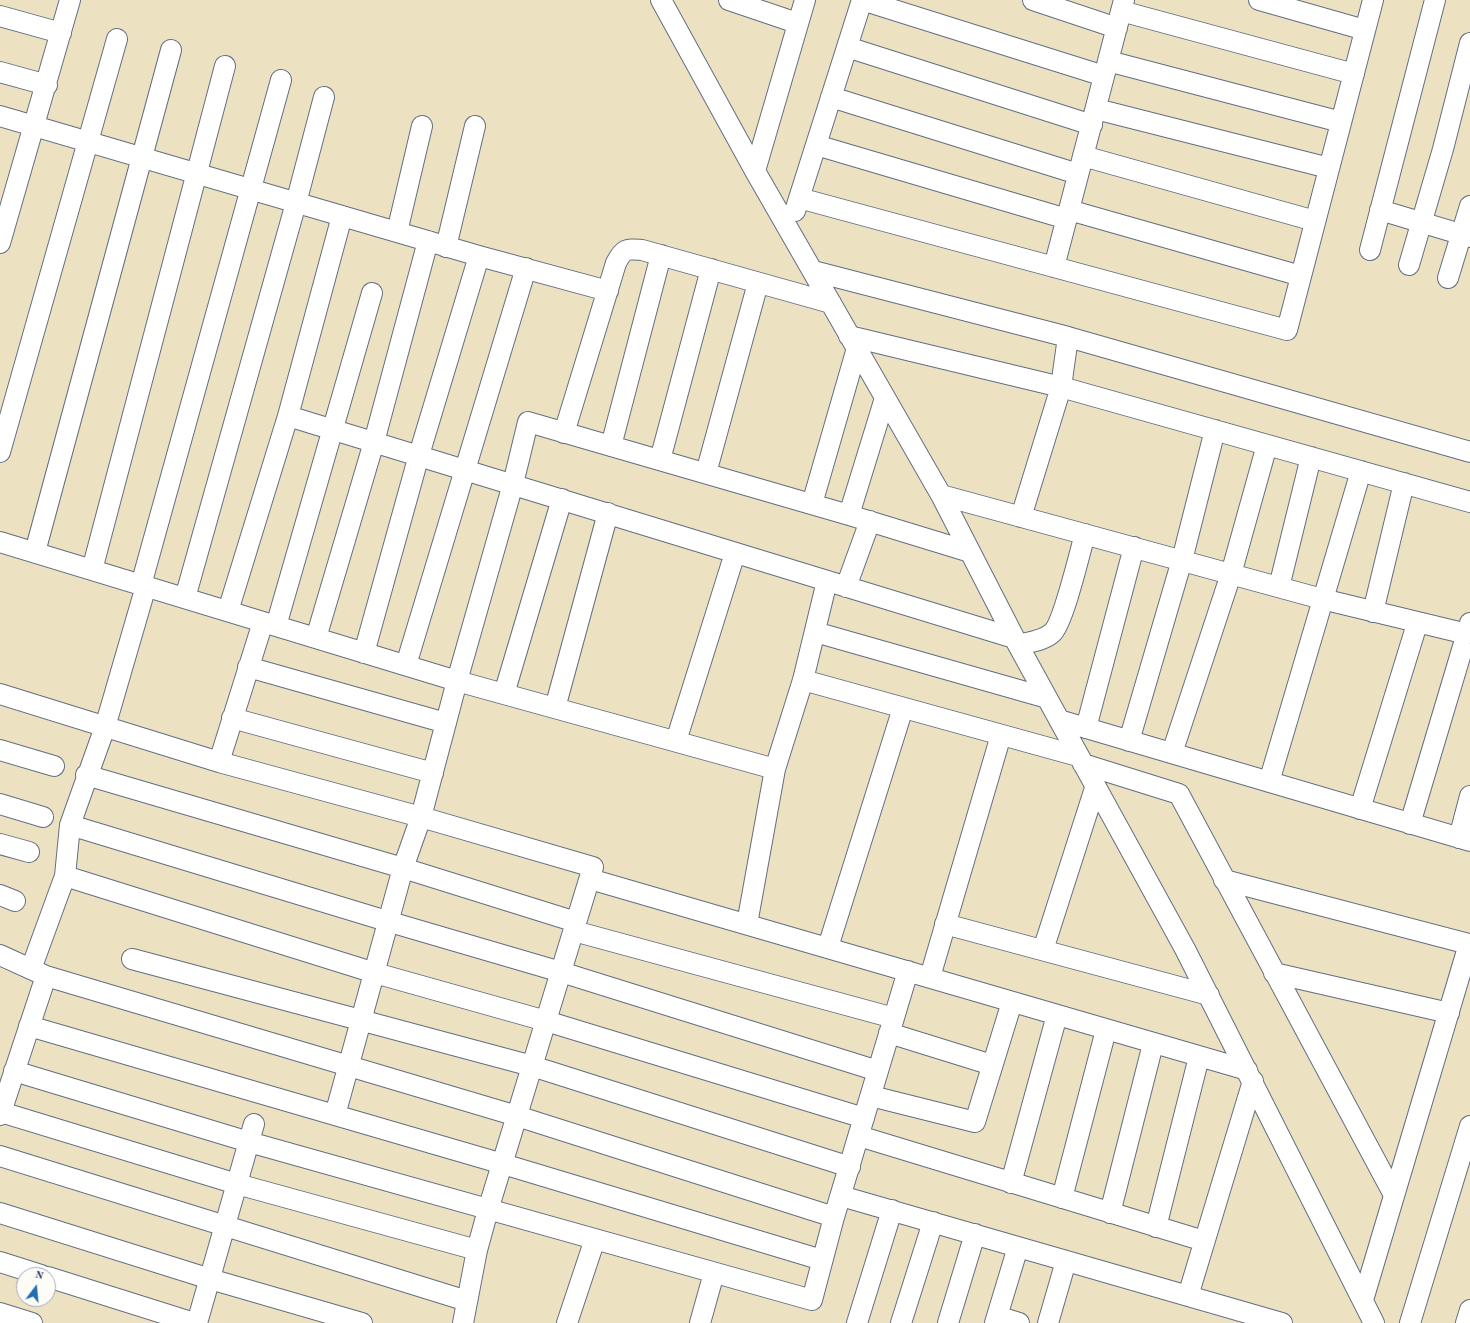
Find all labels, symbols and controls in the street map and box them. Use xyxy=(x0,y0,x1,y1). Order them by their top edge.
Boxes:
north arrow xyxy=(16,1267,56,1307)
text: N xyxy=(34,1270,45,1282)

